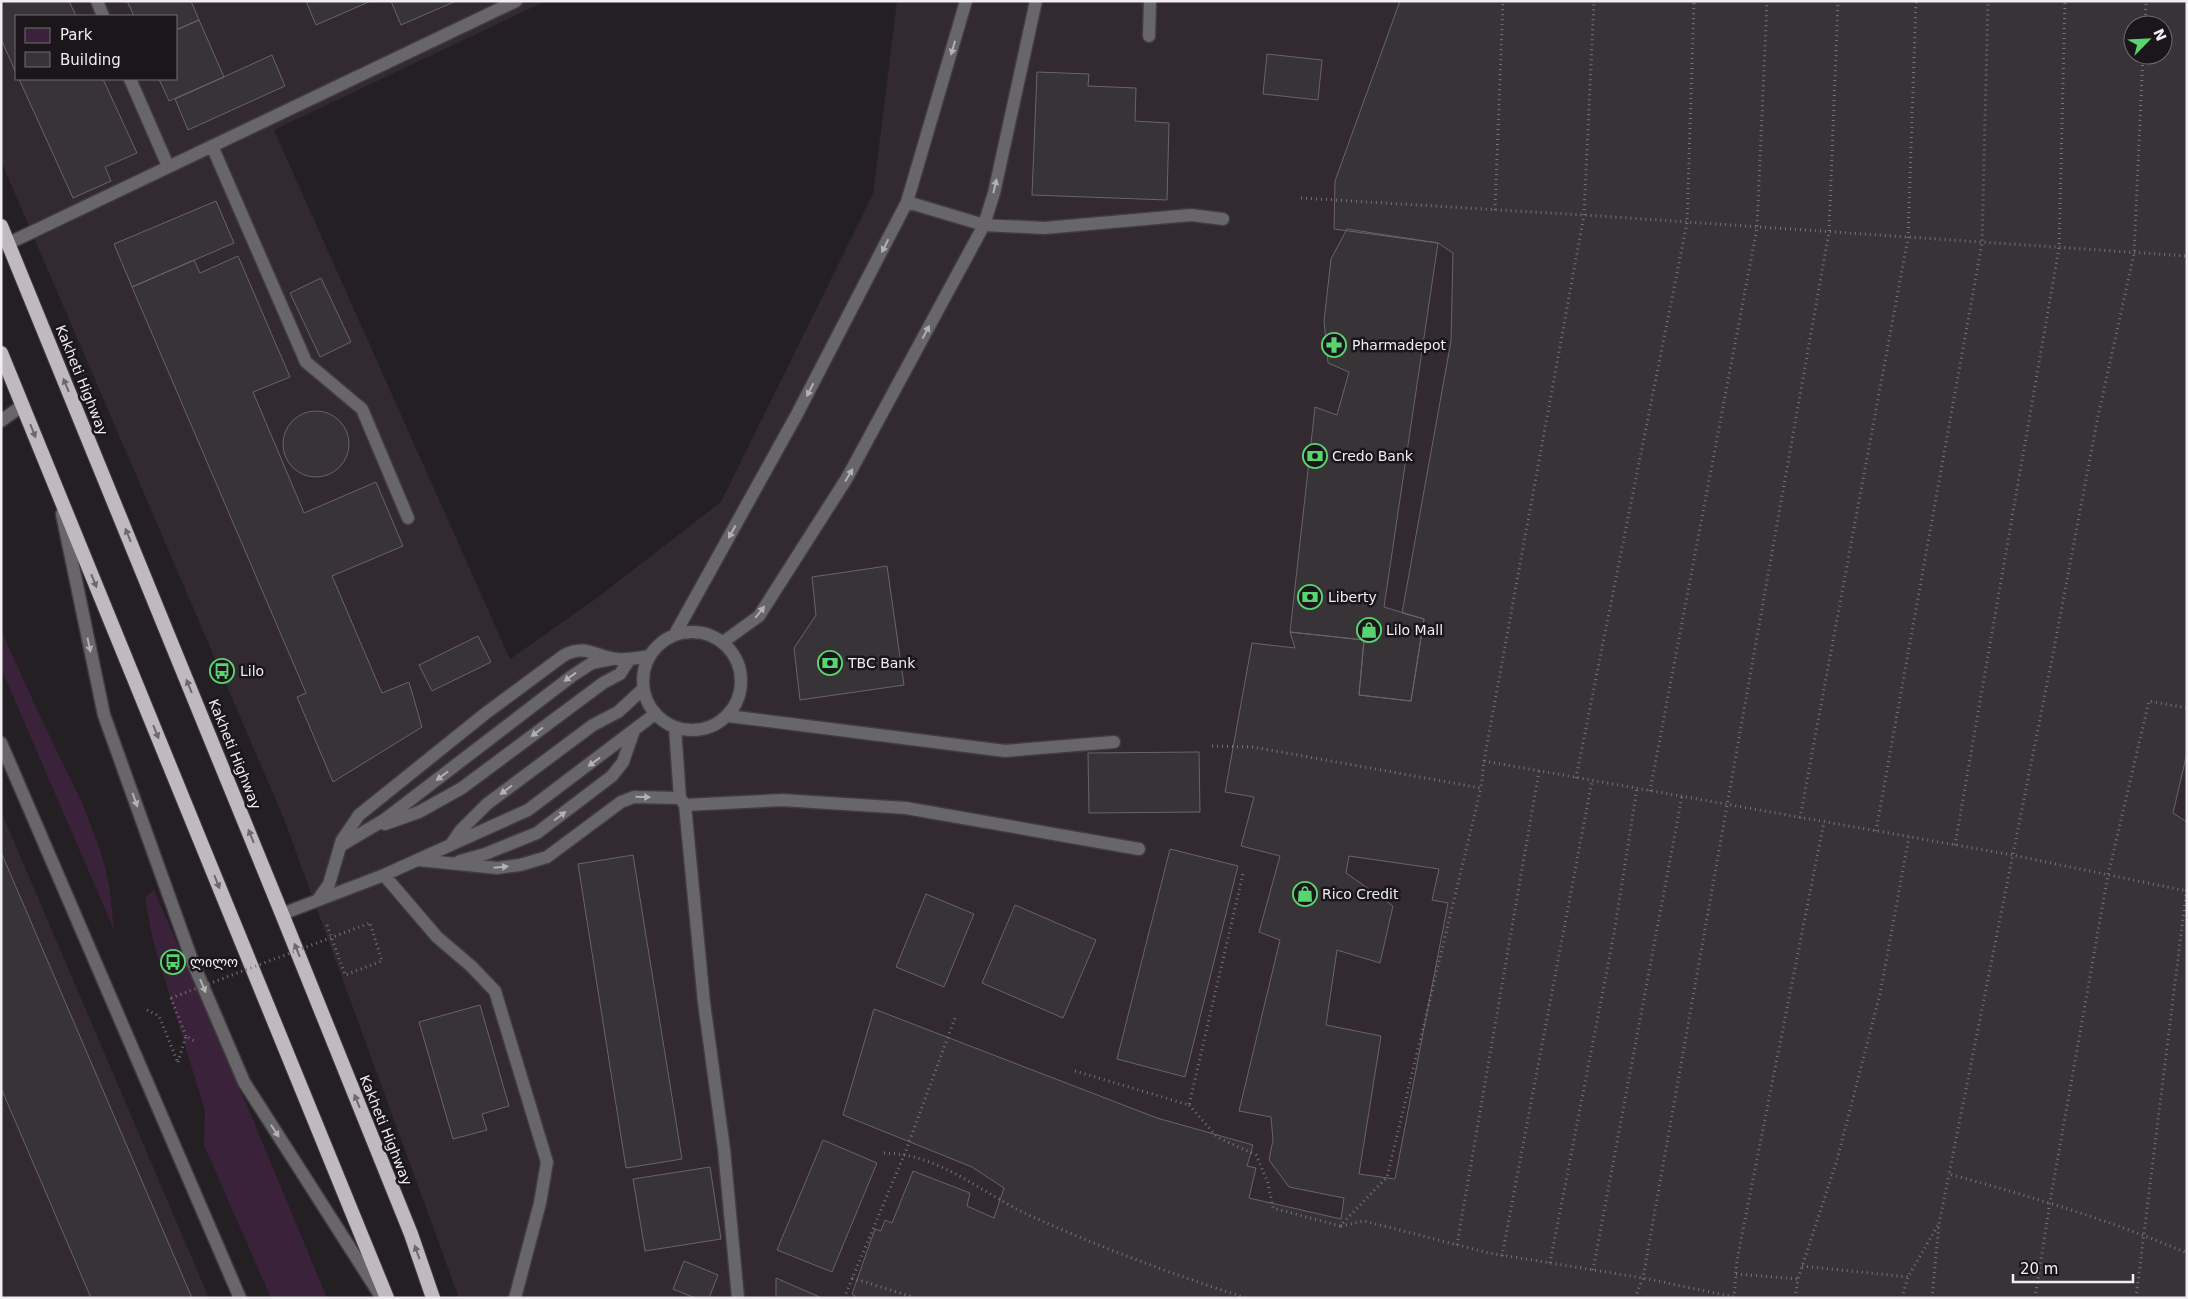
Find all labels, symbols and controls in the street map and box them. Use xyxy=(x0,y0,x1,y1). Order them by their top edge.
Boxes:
legend xyxy=(15,15,178,80)
north arrow xyxy=(2123,15,2173,65)
text: Park xyxy=(60,26,93,44)
text: N xyxy=(2150,26,2170,43)
one-way arrow xyxy=(948,41,956,56)
text: Building xyxy=(60,51,121,69)
one-way arrow xyxy=(991,179,999,194)
one-way arrow xyxy=(881,238,889,253)
street label: Kakheti Highway xyxy=(53,323,111,437)
one-way arrow xyxy=(922,325,930,340)
pharmacy icon: Pharmadepot xyxy=(1321,332,1347,358)
place label: Pharmadepot xyxy=(1352,337,1447,353)
one-way arrow xyxy=(62,378,70,392)
one-way arrow xyxy=(806,383,814,397)
one-way arrow xyxy=(29,424,37,439)
bank icon: Credo Bank xyxy=(1302,443,1328,469)
place label: Credo Bank xyxy=(1332,448,1414,464)
one-way arrow xyxy=(844,469,853,482)
one-way arrow xyxy=(727,526,736,539)
one-way arrow xyxy=(124,527,132,542)
one-way arrow xyxy=(90,574,98,589)
bank icon: Liberty xyxy=(1297,584,1323,610)
place label: Liberty xyxy=(1328,589,1377,605)
one-way arrow xyxy=(755,605,766,618)
shop icon: Lilo Mall xyxy=(1356,617,1382,643)
place label: Lilo Mall xyxy=(1386,622,1443,638)
one-way arrow xyxy=(86,637,94,653)
bank icon: TBC Bank xyxy=(817,650,843,676)
place label: TBC Bank xyxy=(847,655,916,671)
bus stop icon: Lilo xyxy=(209,658,235,684)
place label: Lilo xyxy=(240,663,264,679)
one-way arrow xyxy=(564,672,577,682)
one-way arrow xyxy=(185,679,193,693)
street label: Kakheti Highway xyxy=(206,697,264,811)
one-way arrow xyxy=(152,724,160,739)
one-way arrow xyxy=(531,727,544,738)
one-way arrow xyxy=(587,757,601,767)
one-way arrow xyxy=(435,771,449,781)
one-way arrow xyxy=(500,785,513,796)
one-way arrow xyxy=(131,793,139,808)
one-way arrow xyxy=(635,793,651,801)
one-way arrow xyxy=(553,810,566,821)
one-way arrow xyxy=(246,829,254,843)
one-way arrow xyxy=(493,863,509,871)
one-way arrow xyxy=(214,875,222,889)
shop icon: Rico Credit xyxy=(1292,881,1318,907)
place label: Rico Credit xyxy=(1322,886,1399,902)
one-way arrow xyxy=(293,942,301,957)
bus stop icon: ლილო xyxy=(160,949,186,975)
place label: ლილო xyxy=(190,954,238,970)
one-way arrow xyxy=(199,979,207,993)
street label: Kakheti Highway xyxy=(357,1073,415,1187)
one-way arrow xyxy=(353,1093,361,1108)
one-way arrow xyxy=(270,1124,280,1137)
one-way arrow xyxy=(413,1244,421,1259)
scale bar xyxy=(2013,1252,2133,1284)
text: 20 m xyxy=(2020,1260,2058,1278)

